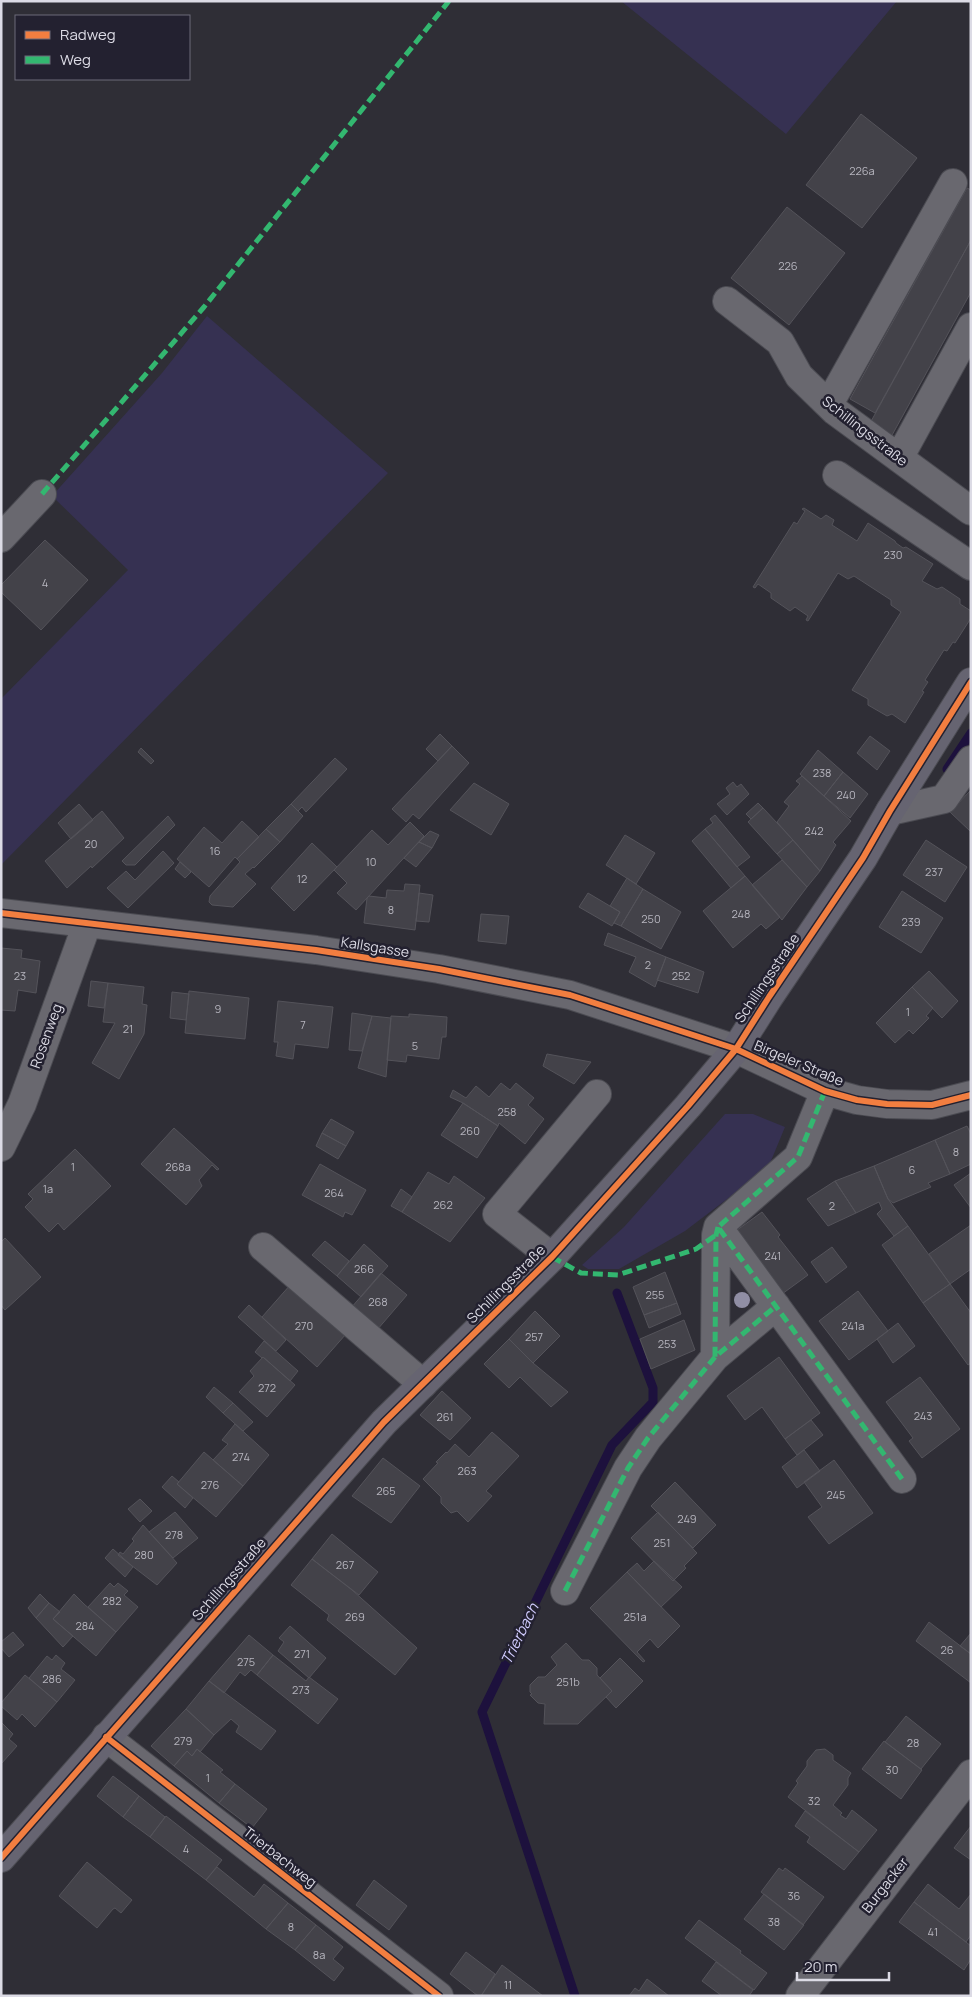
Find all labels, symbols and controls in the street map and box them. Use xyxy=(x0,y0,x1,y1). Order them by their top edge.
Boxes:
legend xyxy=(15,15,190,80)
text: Radweg xyxy=(60,24,116,45)
text: Weg xyxy=(60,49,91,70)
house number: 226a xyxy=(849,163,875,178)
house number: 226 xyxy=(778,258,798,273)
street label: Schillingsstraße xyxy=(819,391,912,470)
house number: 230 xyxy=(883,547,903,562)
house number: 4 xyxy=(42,575,48,590)
house number: 238 xyxy=(813,765,831,780)
house number: 240 xyxy=(836,787,856,802)
house number: 242 xyxy=(805,823,823,838)
house number: 20 xyxy=(85,836,97,851)
house number: 16 xyxy=(209,843,221,858)
house number: 10 xyxy=(365,854,377,869)
house number: 237 xyxy=(925,864,943,879)
house number: 12 xyxy=(297,871,307,886)
house number: 8 xyxy=(388,902,394,917)
house number: 248 xyxy=(732,906,750,921)
house number: 250 xyxy=(641,911,661,926)
house number: 239 xyxy=(901,914,921,929)
street label: Schillingsstraße xyxy=(730,929,803,1026)
street label: Kallsgasse xyxy=(340,932,411,961)
house number: 2 xyxy=(645,957,651,972)
house number: 23 xyxy=(14,968,26,983)
house number: 252 xyxy=(672,968,690,983)
street label: Rosenweg xyxy=(25,1001,66,1071)
house number: 9 xyxy=(215,1001,222,1016)
house number: 1 xyxy=(906,1004,910,1019)
house number: 7 xyxy=(300,1017,306,1032)
house number: 21 xyxy=(123,1021,133,1036)
street label: Birgeler Straße xyxy=(751,1035,847,1090)
house number: 5 xyxy=(412,1038,418,1053)
house number: 258 xyxy=(497,1104,517,1119)
house number: 260 xyxy=(460,1123,480,1138)
house number: 8 xyxy=(953,1144,959,1159)
house number: 1 xyxy=(71,1159,75,1174)
house number: 268a xyxy=(165,1159,191,1174)
house number: 6 xyxy=(909,1162,916,1177)
house number: 1a xyxy=(43,1181,53,1196)
house number: 264 xyxy=(324,1185,344,1200)
house number: 262 xyxy=(433,1197,453,1212)
house number: 2 xyxy=(829,1198,835,1213)
street label: Schillingsstraße xyxy=(462,1240,549,1327)
house number: 241 xyxy=(765,1248,781,1263)
house number: 266 xyxy=(354,1261,374,1276)
house number: 255 xyxy=(646,1287,664,1302)
house number: 268 xyxy=(368,1294,388,1309)
house number: 270 xyxy=(295,1318,313,1333)
house number: 241a xyxy=(842,1318,864,1333)
house number: 257 xyxy=(525,1329,543,1344)
house number: 253 xyxy=(658,1336,676,1351)
house number: 272 xyxy=(258,1380,276,1395)
house number: 243 xyxy=(914,1408,932,1423)
house number: 261 xyxy=(436,1409,454,1424)
house number: 274 xyxy=(232,1449,250,1464)
house number: 263 xyxy=(457,1463,477,1478)
house number: 276 xyxy=(201,1477,219,1492)
house number: 265 xyxy=(376,1483,396,1498)
house number: 245 xyxy=(827,1487,845,1502)
house number: 249 xyxy=(677,1511,697,1526)
house number: 278 xyxy=(165,1527,183,1542)
street label: Schillingsstraße xyxy=(187,1533,270,1624)
house number: 251 xyxy=(654,1535,670,1550)
house number: 280 xyxy=(134,1547,154,1562)
house number: 267 xyxy=(336,1557,354,1572)
house number: 282 xyxy=(103,1593,121,1608)
water label: Trierbach xyxy=(496,1599,544,1668)
house number: 269 xyxy=(345,1609,365,1624)
house number: 251a xyxy=(623,1609,647,1624)
house number: 284 xyxy=(75,1618,95,1633)
house number: 26 xyxy=(940,1642,954,1657)
house number: 271 xyxy=(294,1646,310,1661)
house number: 275 xyxy=(237,1654,255,1669)
house number: 286 xyxy=(42,1671,62,1686)
house number: 251b xyxy=(556,1674,580,1689)
house number: 273 xyxy=(292,1682,310,1697)
house number: 279 xyxy=(174,1733,192,1748)
house number: 28 xyxy=(907,1735,919,1750)
house number: 30 xyxy=(886,1762,898,1777)
house number: 1 xyxy=(206,1770,210,1785)
house number: 32 xyxy=(808,1793,820,1808)
street label: Trierbachweg xyxy=(240,1822,321,1891)
house number: 4 xyxy=(183,1841,189,1856)
street label: Burgacker xyxy=(857,1853,912,1916)
house number: 36 xyxy=(788,1888,801,1903)
house number: 38 xyxy=(768,1914,780,1929)
house number: 8 xyxy=(288,1919,294,1934)
house number: 41 xyxy=(928,1924,938,1939)
house number: 8a xyxy=(313,1947,325,1962)
scale bar xyxy=(797,1950,890,1982)
text: 20 m xyxy=(804,1956,837,1977)
house number: 11 xyxy=(504,1977,512,1992)

